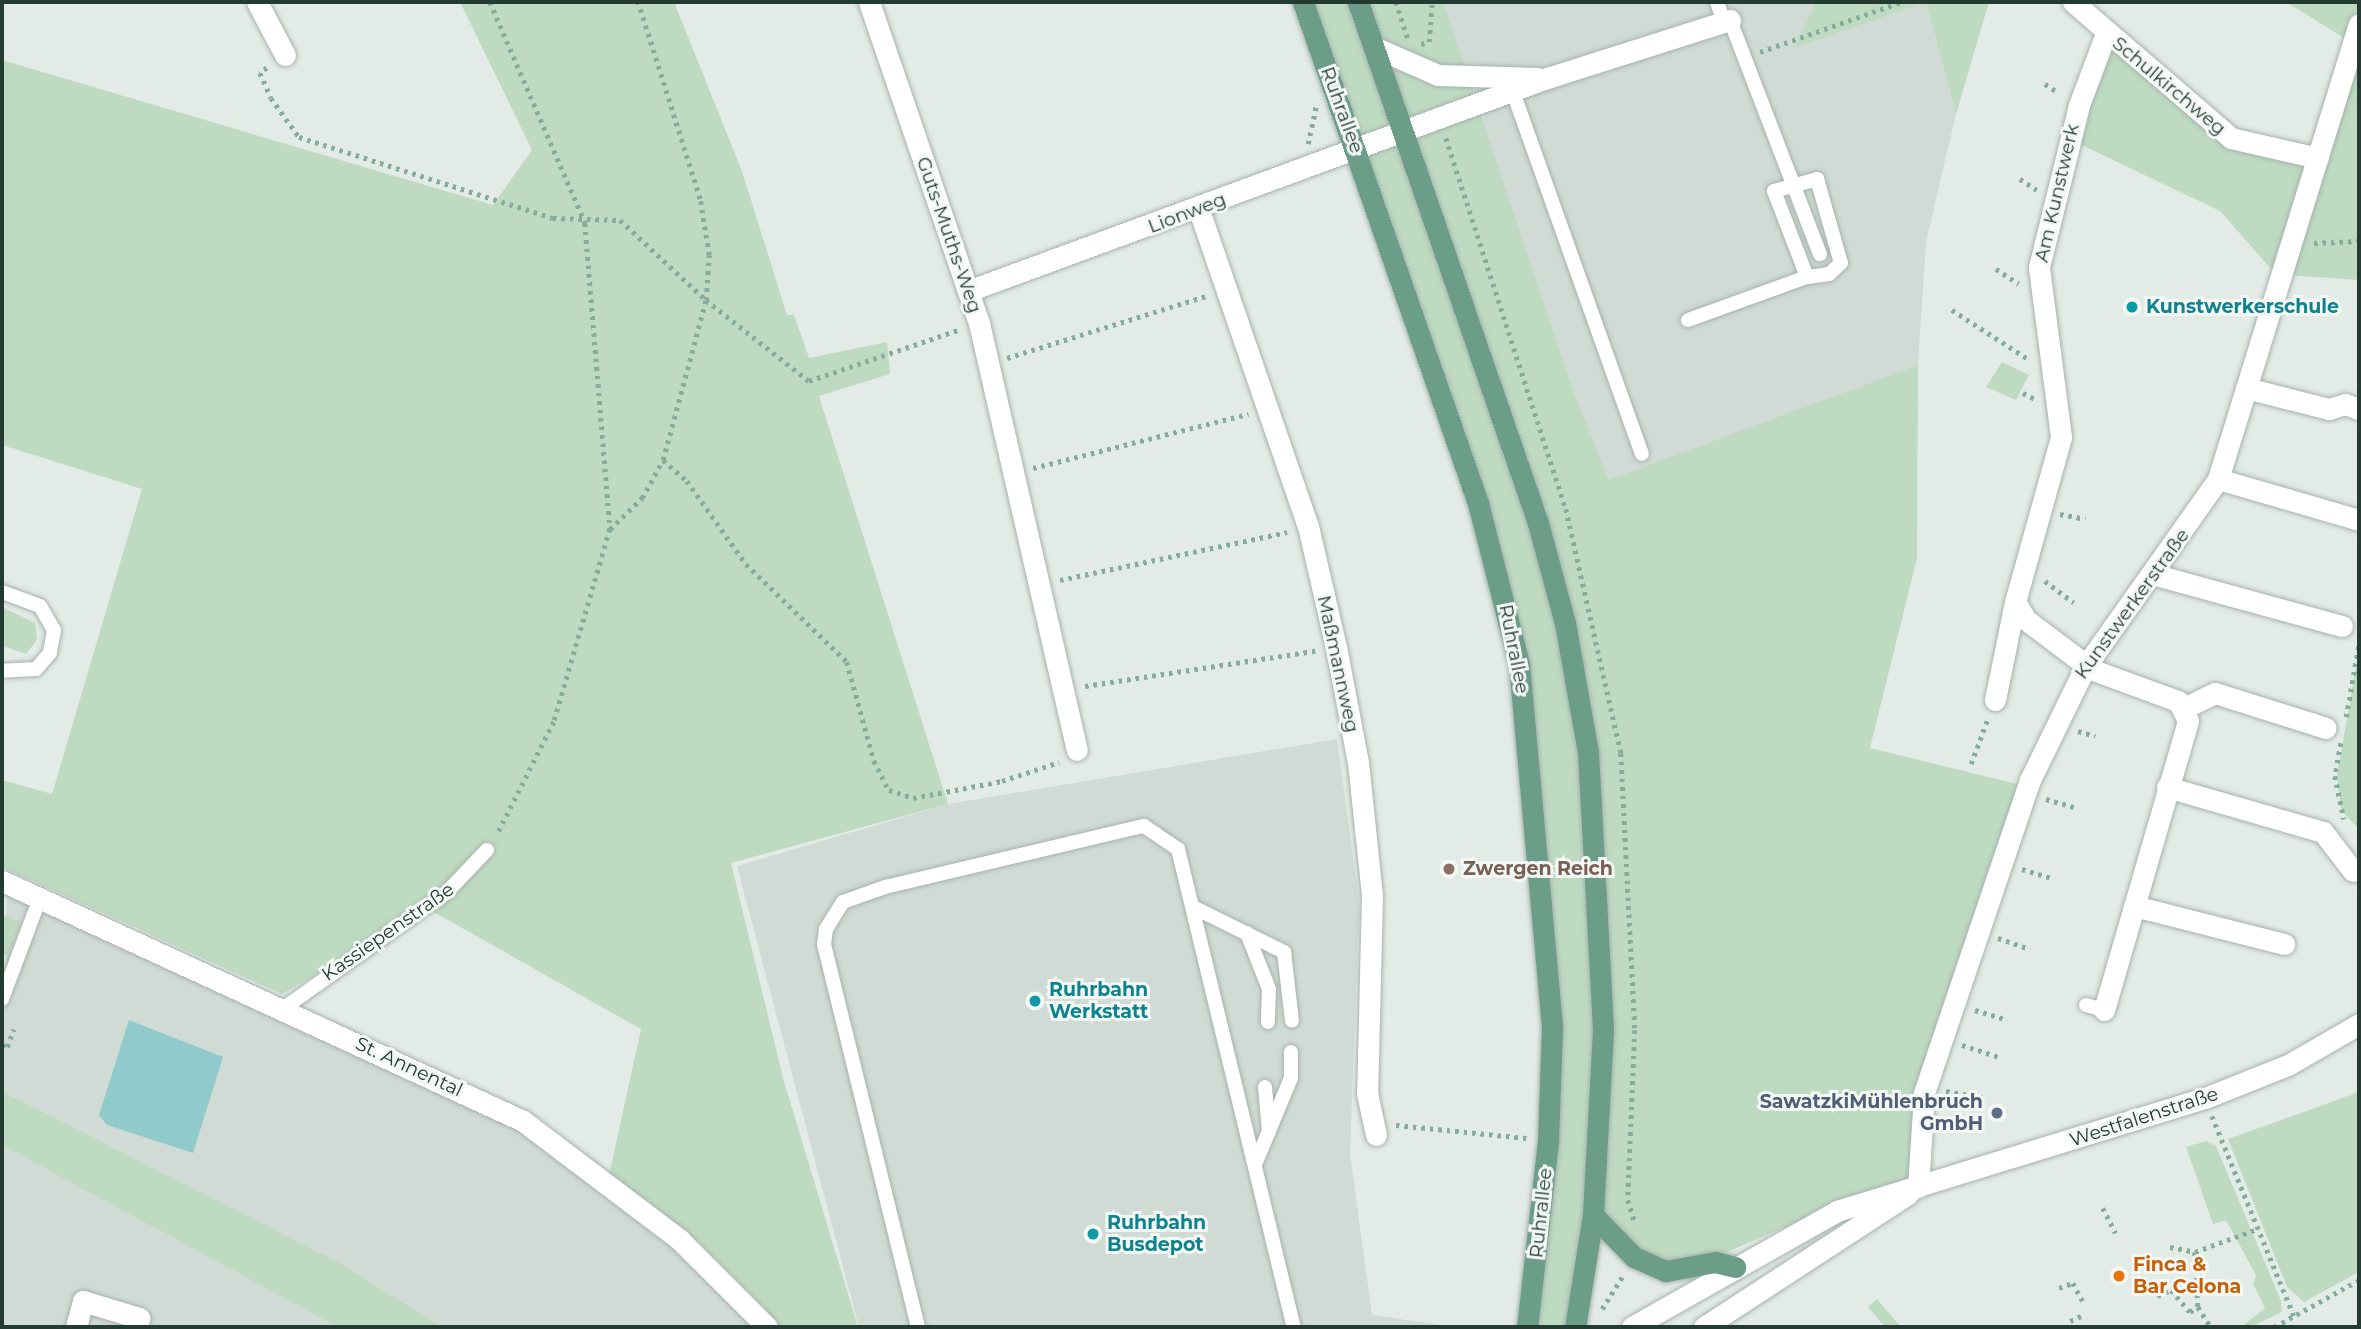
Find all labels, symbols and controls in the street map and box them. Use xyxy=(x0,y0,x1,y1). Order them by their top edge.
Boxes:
street label: Schulkirchweg xyxy=(2108,32,2230,140)
street label: Ruhrallee xyxy=(1316,64,1368,156)
street label: Am Kunstwerk xyxy=(2030,122,2084,264)
street label: Guts-Muths-Weg xyxy=(912,154,986,316)
street label: Lionweg xyxy=(1145,188,1229,238)
place label: Kunstwerkerschule xyxy=(2146,296,2339,318)
marker: Kunstwerkerschule xyxy=(2124,299,2140,315)
street label: Kunstwerkerstraße xyxy=(2070,524,2194,684)
street label: Maßmannweg xyxy=(1312,593,1364,735)
street label: Ruhrallee xyxy=(1494,602,1534,696)
place label: Zwergen Reich xyxy=(1463,858,1613,880)
marker: Zwergen Reich xyxy=(1441,861,1457,877)
street label: Kassiepenstraße xyxy=(318,878,458,986)
place label: Ruhrbahn Werkstatt xyxy=(1049,979,1148,1023)
marker: Ruhrbahn Werkstatt xyxy=(1027,993,1043,1009)
street label: St. Annental xyxy=(352,1032,466,1102)
street label: Westfalenstraße xyxy=(2067,1082,2221,1152)
place label: SawatzkiMühlenbruch GmbH xyxy=(1760,1091,1983,1135)
marker: SawatzkiMühlenbruch GmbH xyxy=(1989,1105,2005,1121)
street label: Ruhrallee xyxy=(1525,1167,1557,1259)
place label: Ruhrbahn Busdepot xyxy=(1107,1212,1206,1256)
marker: Ruhrbahn Busdepot xyxy=(1085,1226,1101,1242)
place label: Finca & Bar Celona xyxy=(2133,1254,2241,1298)
marker: Finca & Bar Celona xyxy=(2111,1268,2127,1284)

